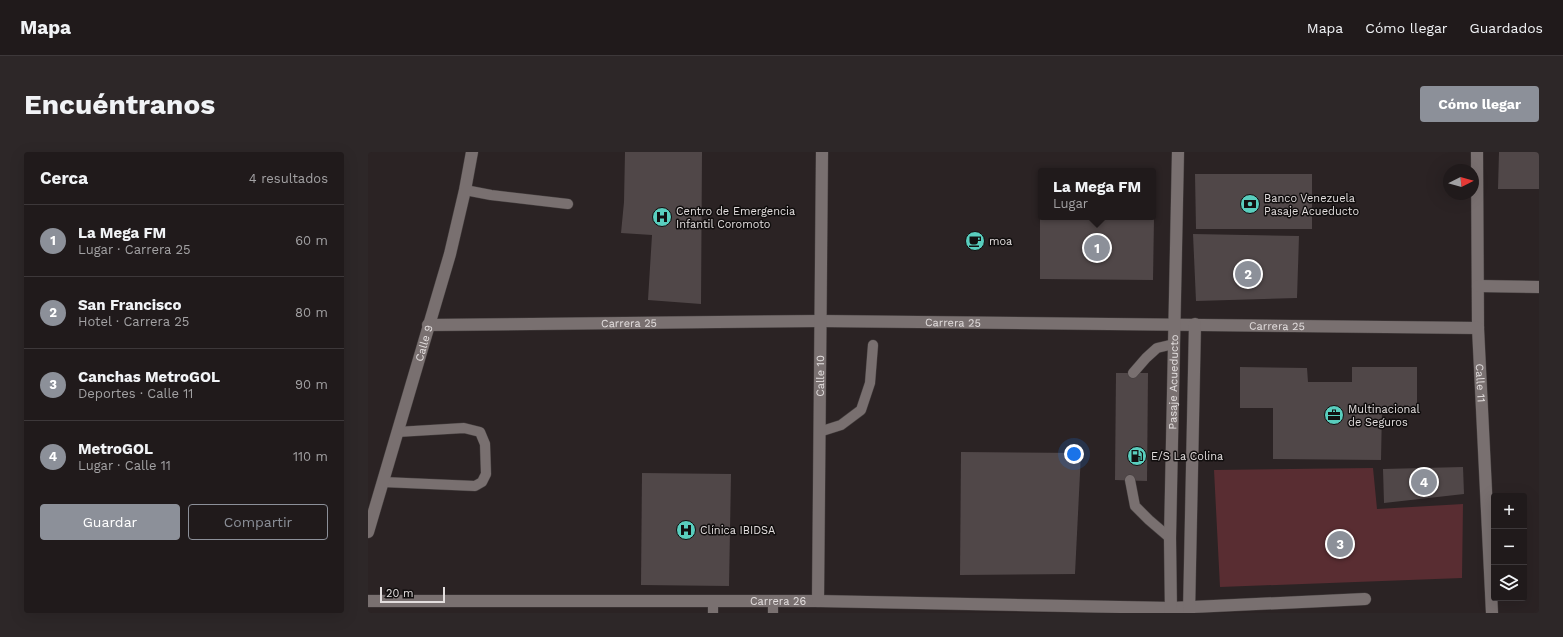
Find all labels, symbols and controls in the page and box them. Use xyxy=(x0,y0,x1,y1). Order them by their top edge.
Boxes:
text: Mapa xyxy=(20,16,71,39)
text: Mapa xyxy=(1307,20,1343,36)
text: Cómo llegar xyxy=(1365,20,1448,36)
text: Guardados xyxy=(1470,20,1543,36)
button: Cómo llegar xyxy=(1420,86,1539,122)
text: Encuéntranos xyxy=(24,88,215,121)
north arrow xyxy=(1443,164,1479,200)
text: Cerca xyxy=(40,168,88,188)
popup xyxy=(1038,168,1156,220)
text: 4 resultados xyxy=(249,171,328,186)
text: La Mega FM xyxy=(1053,178,1141,196)
place label: Banco Venezuela Pasaje Acueducto xyxy=(1264,192,1359,218)
bank icon: Banco Venezuela Pasaje Acueducto xyxy=(1239,193,1261,215)
text: Lugar xyxy=(1053,196,1088,211)
place label: Centro de Emergencia Infantil Coromoto xyxy=(676,205,795,231)
hospital icon: Centro de Emergencia Infantil Coromoto xyxy=(651,206,673,228)
text: La Mega FM xyxy=(78,224,166,242)
cafe icon: moa xyxy=(964,230,986,252)
text: 1 xyxy=(50,233,56,248)
text: 60 m xyxy=(295,233,328,248)
pin: 1 xyxy=(1084,233,1110,263)
place label: moa xyxy=(989,235,1012,248)
text: Lugar · Carrera 25 xyxy=(78,242,191,257)
pin: 2 xyxy=(1235,259,1261,289)
text: San Francisco xyxy=(78,296,182,314)
text: 2 xyxy=(49,305,57,320)
text: 80 m xyxy=(295,305,328,320)
text: Hotel · Carrera 25 xyxy=(78,314,189,329)
street label: Carrera 25 xyxy=(925,316,981,330)
street label: Carrera 25 xyxy=(601,317,657,330)
street label: Carrera 25 xyxy=(1249,320,1305,333)
street label: Calle 9 xyxy=(413,323,436,363)
street label: Pasaje Acueducto xyxy=(1166,334,1181,430)
street label: Calle 10 xyxy=(814,355,827,397)
street label: Calle 11 xyxy=(1473,363,1488,403)
text: Canchas MetroGOL xyxy=(78,368,220,386)
text: 3 xyxy=(49,377,57,392)
text: 90 m xyxy=(295,377,328,392)
text: Deportes · Calle 11 xyxy=(78,386,193,401)
place label: Multinacional de Seguros xyxy=(1348,403,1421,429)
office icon: Multinacional de Seguros xyxy=(1323,404,1345,426)
text: MetroGOL xyxy=(78,440,153,458)
your location xyxy=(1064,444,1084,464)
fuel station icon: E/S La Colina xyxy=(1126,445,1148,467)
text: 4 xyxy=(49,449,57,464)
text: 110 m xyxy=(293,449,328,464)
place label: E/S La Colina xyxy=(1151,450,1223,463)
text: Lugar · Calle 11 xyxy=(78,458,171,473)
pin: 4 xyxy=(1411,467,1437,497)
map controls xyxy=(1491,493,1527,601)
button: + xyxy=(1491,493,1527,529)
button: Guardar xyxy=(40,504,180,540)
button: Compartir xyxy=(188,504,328,540)
hospital icon: Clínica IBIDSA xyxy=(675,519,697,541)
place label: Clínica IBIDSA xyxy=(700,524,775,537)
pin: 3 xyxy=(1327,529,1353,559)
button: − xyxy=(1491,529,1527,565)
button: layers xyxy=(1491,565,1527,601)
scale bar xyxy=(380,585,445,604)
text: 20 m xyxy=(386,587,414,600)
street label: Carrera 26 xyxy=(750,595,806,608)

